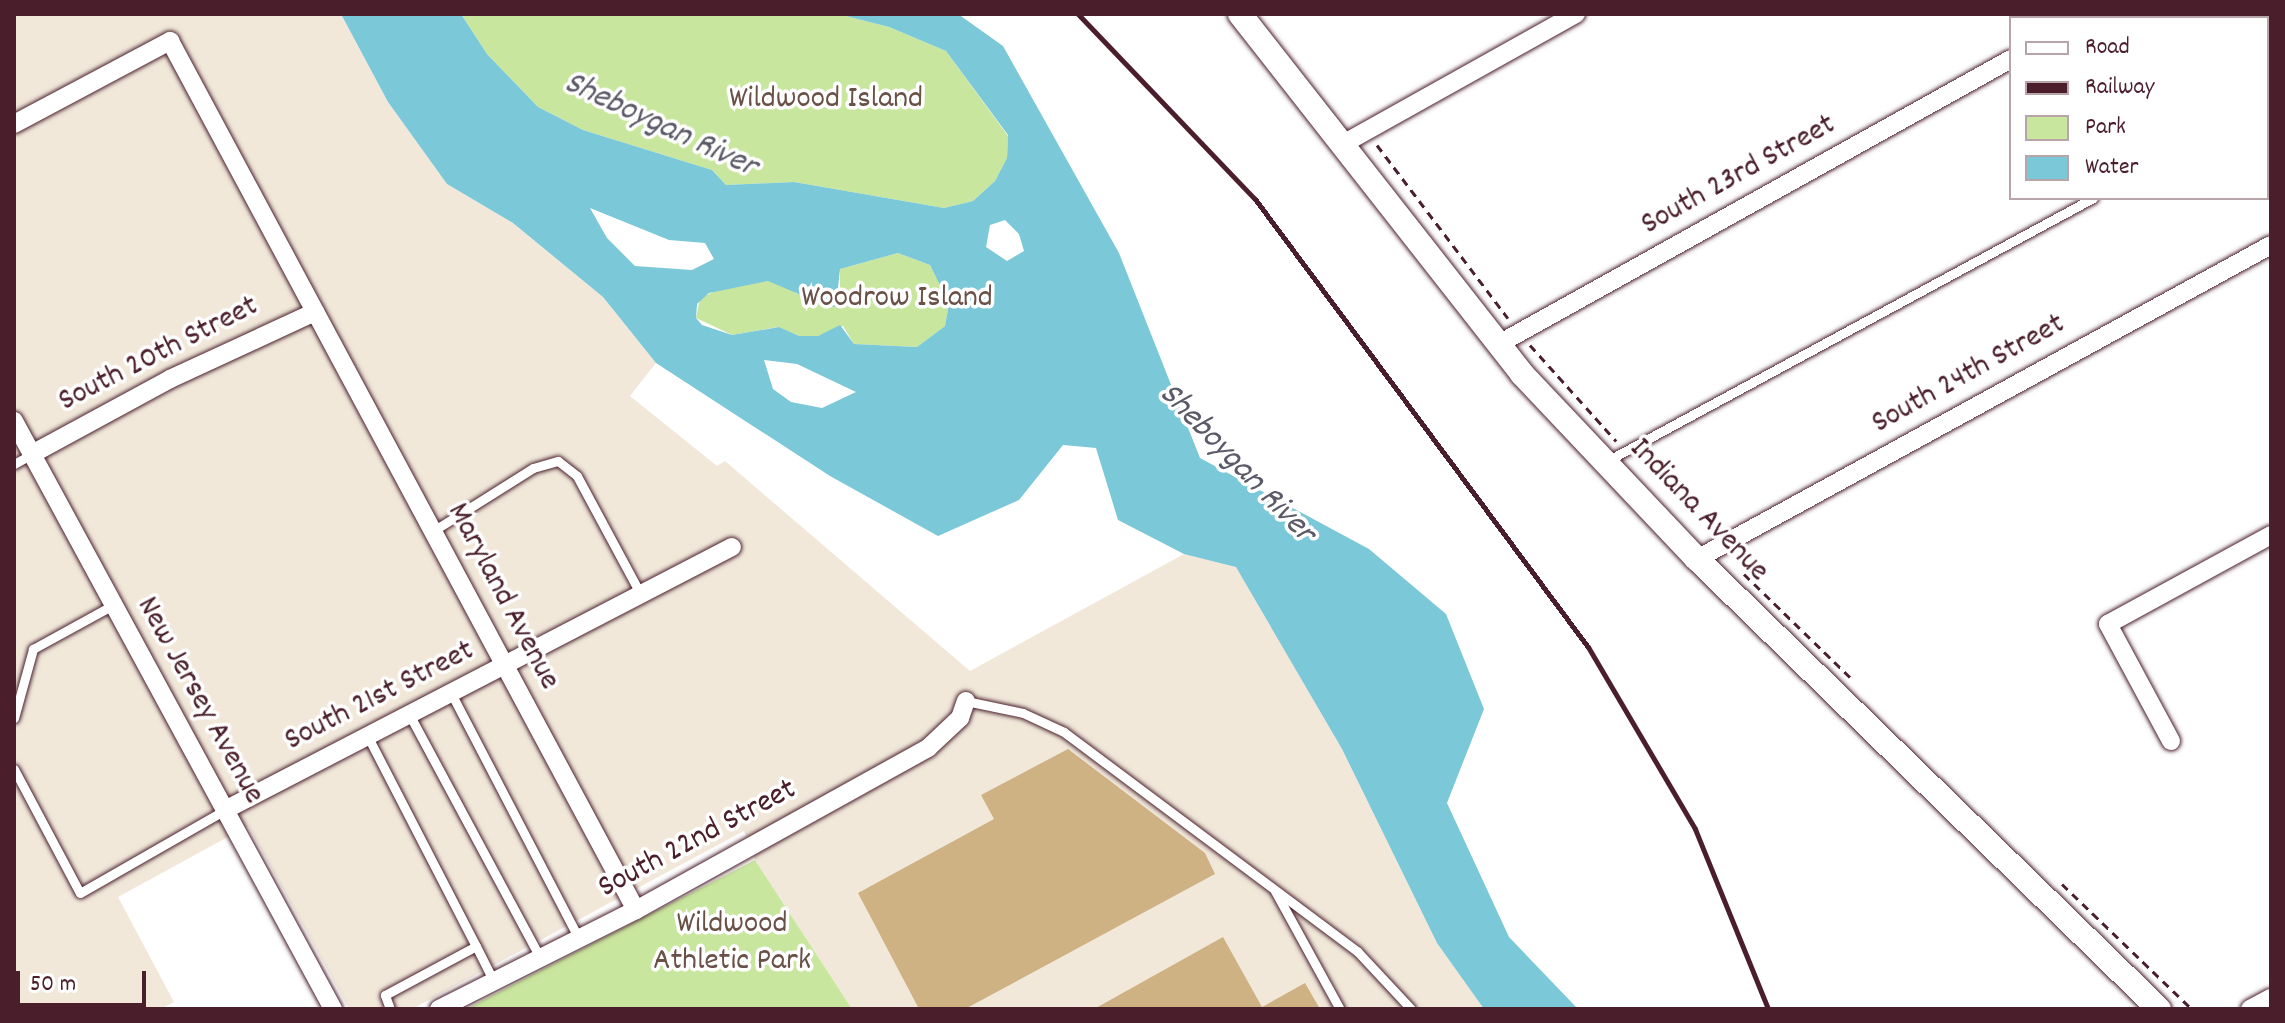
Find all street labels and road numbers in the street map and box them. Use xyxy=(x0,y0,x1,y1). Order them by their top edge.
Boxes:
street label: South 23rd Street xyxy=(1635,107,1843,245)
street label: South 20th Street xyxy=(53,288,265,422)
street label: South 24th Street xyxy=(1866,306,2072,444)
street label: Indiana Avenue xyxy=(1620,431,1776,591)
street label: Maryland Avenue xyxy=(437,497,567,697)
street label: New Jersey Avenue xyxy=(126,591,272,811)
street label: South 21st Street xyxy=(279,633,481,761)
street label: South 22nd Street xyxy=(592,772,804,908)

